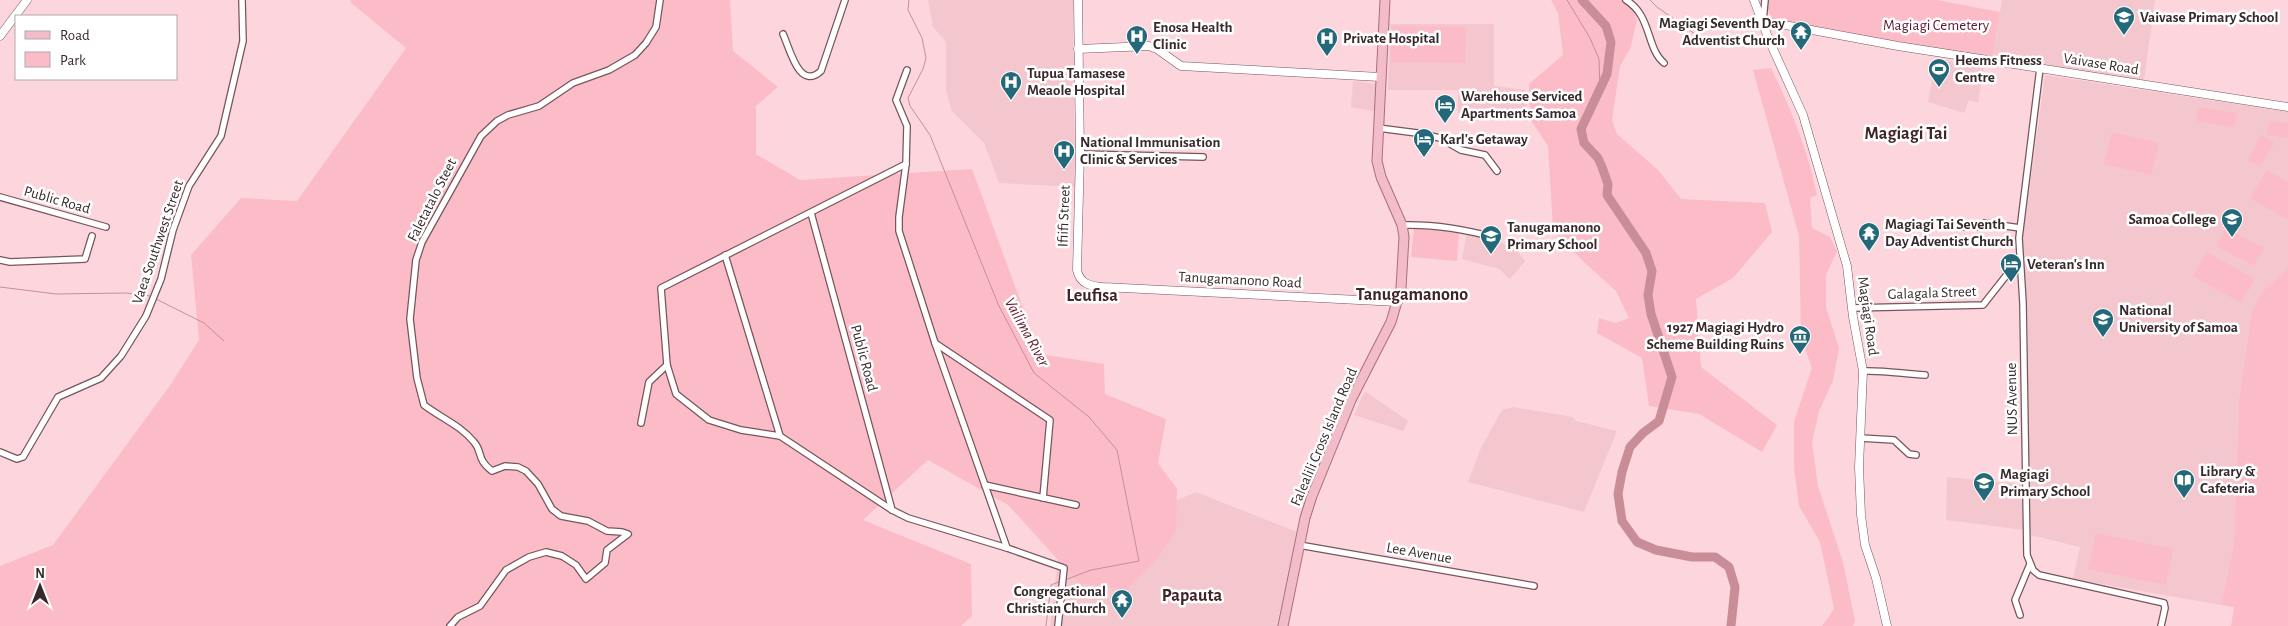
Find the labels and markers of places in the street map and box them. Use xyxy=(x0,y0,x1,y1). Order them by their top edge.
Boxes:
school or university icon: Vaivase Primary School xyxy=(2112,5,2136,36)
place label: Vaivase Primary School xyxy=(2140,10,2278,25)
place label: Magiagi Seventh Day Adventist Church xyxy=(1659,16,1785,48)
place label: Enosa Health Clinic xyxy=(1153,20,1233,52)
temple icon: Magiagi Seventh Day Adventist Church xyxy=(1789,20,1813,51)
hospital icon: Enosa Health Clinic xyxy=(1125,24,1149,55)
hospital icon: Private Hospital xyxy=(1315,26,1339,57)
place label: Private Hospital xyxy=(1343,31,1440,46)
place label: Heems Fitness Centre xyxy=(1955,53,2042,85)
sports icon: Heems Fitness Centre xyxy=(1927,57,1951,88)
place label: Tupua Tamasese Meaole Hospital xyxy=(1027,66,1125,98)
hospital icon: Tupua Tamasese Meaole Hospital xyxy=(999,70,1023,101)
place label: Warehouse Serviced Apartments Samoa xyxy=(1461,89,1582,121)
hotel icon: Warehouse Serviced Apartments Samoa xyxy=(1433,93,1457,124)
hotel icon: Karl's Getaway xyxy=(1412,127,1436,158)
place label: Karl's Getaway xyxy=(1440,132,1528,147)
place label: National Immunisation Clinic & Services xyxy=(1080,135,1220,167)
hospital icon: National Immunisation Clinic & Services xyxy=(1052,139,1076,170)
school or university icon: Samoa College xyxy=(2220,207,2244,238)
place label: Samoa College xyxy=(2128,212,2216,227)
place label: Magiagi Tai Seventh Day Adventist Church xyxy=(1885,217,2014,249)
place label: Tanugamanono Primary School xyxy=(1507,220,1601,252)
temple icon: Magiagi Tai Seventh Day Adventist Church xyxy=(1857,221,1881,252)
school or university icon: Tanugamanono Primary School xyxy=(1479,224,1503,255)
hotel icon: Veteran's Inn xyxy=(1999,252,2023,283)
place label: Veteran's Inn xyxy=(2027,257,2105,272)
place label: National University of Samoa xyxy=(2119,303,2238,335)
school or university icon: National University of Samoa xyxy=(2091,307,2115,338)
place label: 1927 Magiagi Hydro Scheme Building Ruins xyxy=(1647,320,1784,352)
museum icon: 1927 Magiagi Hydro Scheme Building Ruins xyxy=(1788,324,1812,355)
place label: Library & Cafeteria xyxy=(2200,464,2256,496)
place label: Magiagi Primary School xyxy=(2000,467,2091,499)
library icon: Library & Cafeteria xyxy=(2172,468,2196,499)
school or university icon: Magiagi Primary School xyxy=(1972,471,1996,502)
place label: Congregational Christian Church xyxy=(1007,584,1106,616)
temple icon: Congregational Christian Church xyxy=(1110,588,1134,619)

